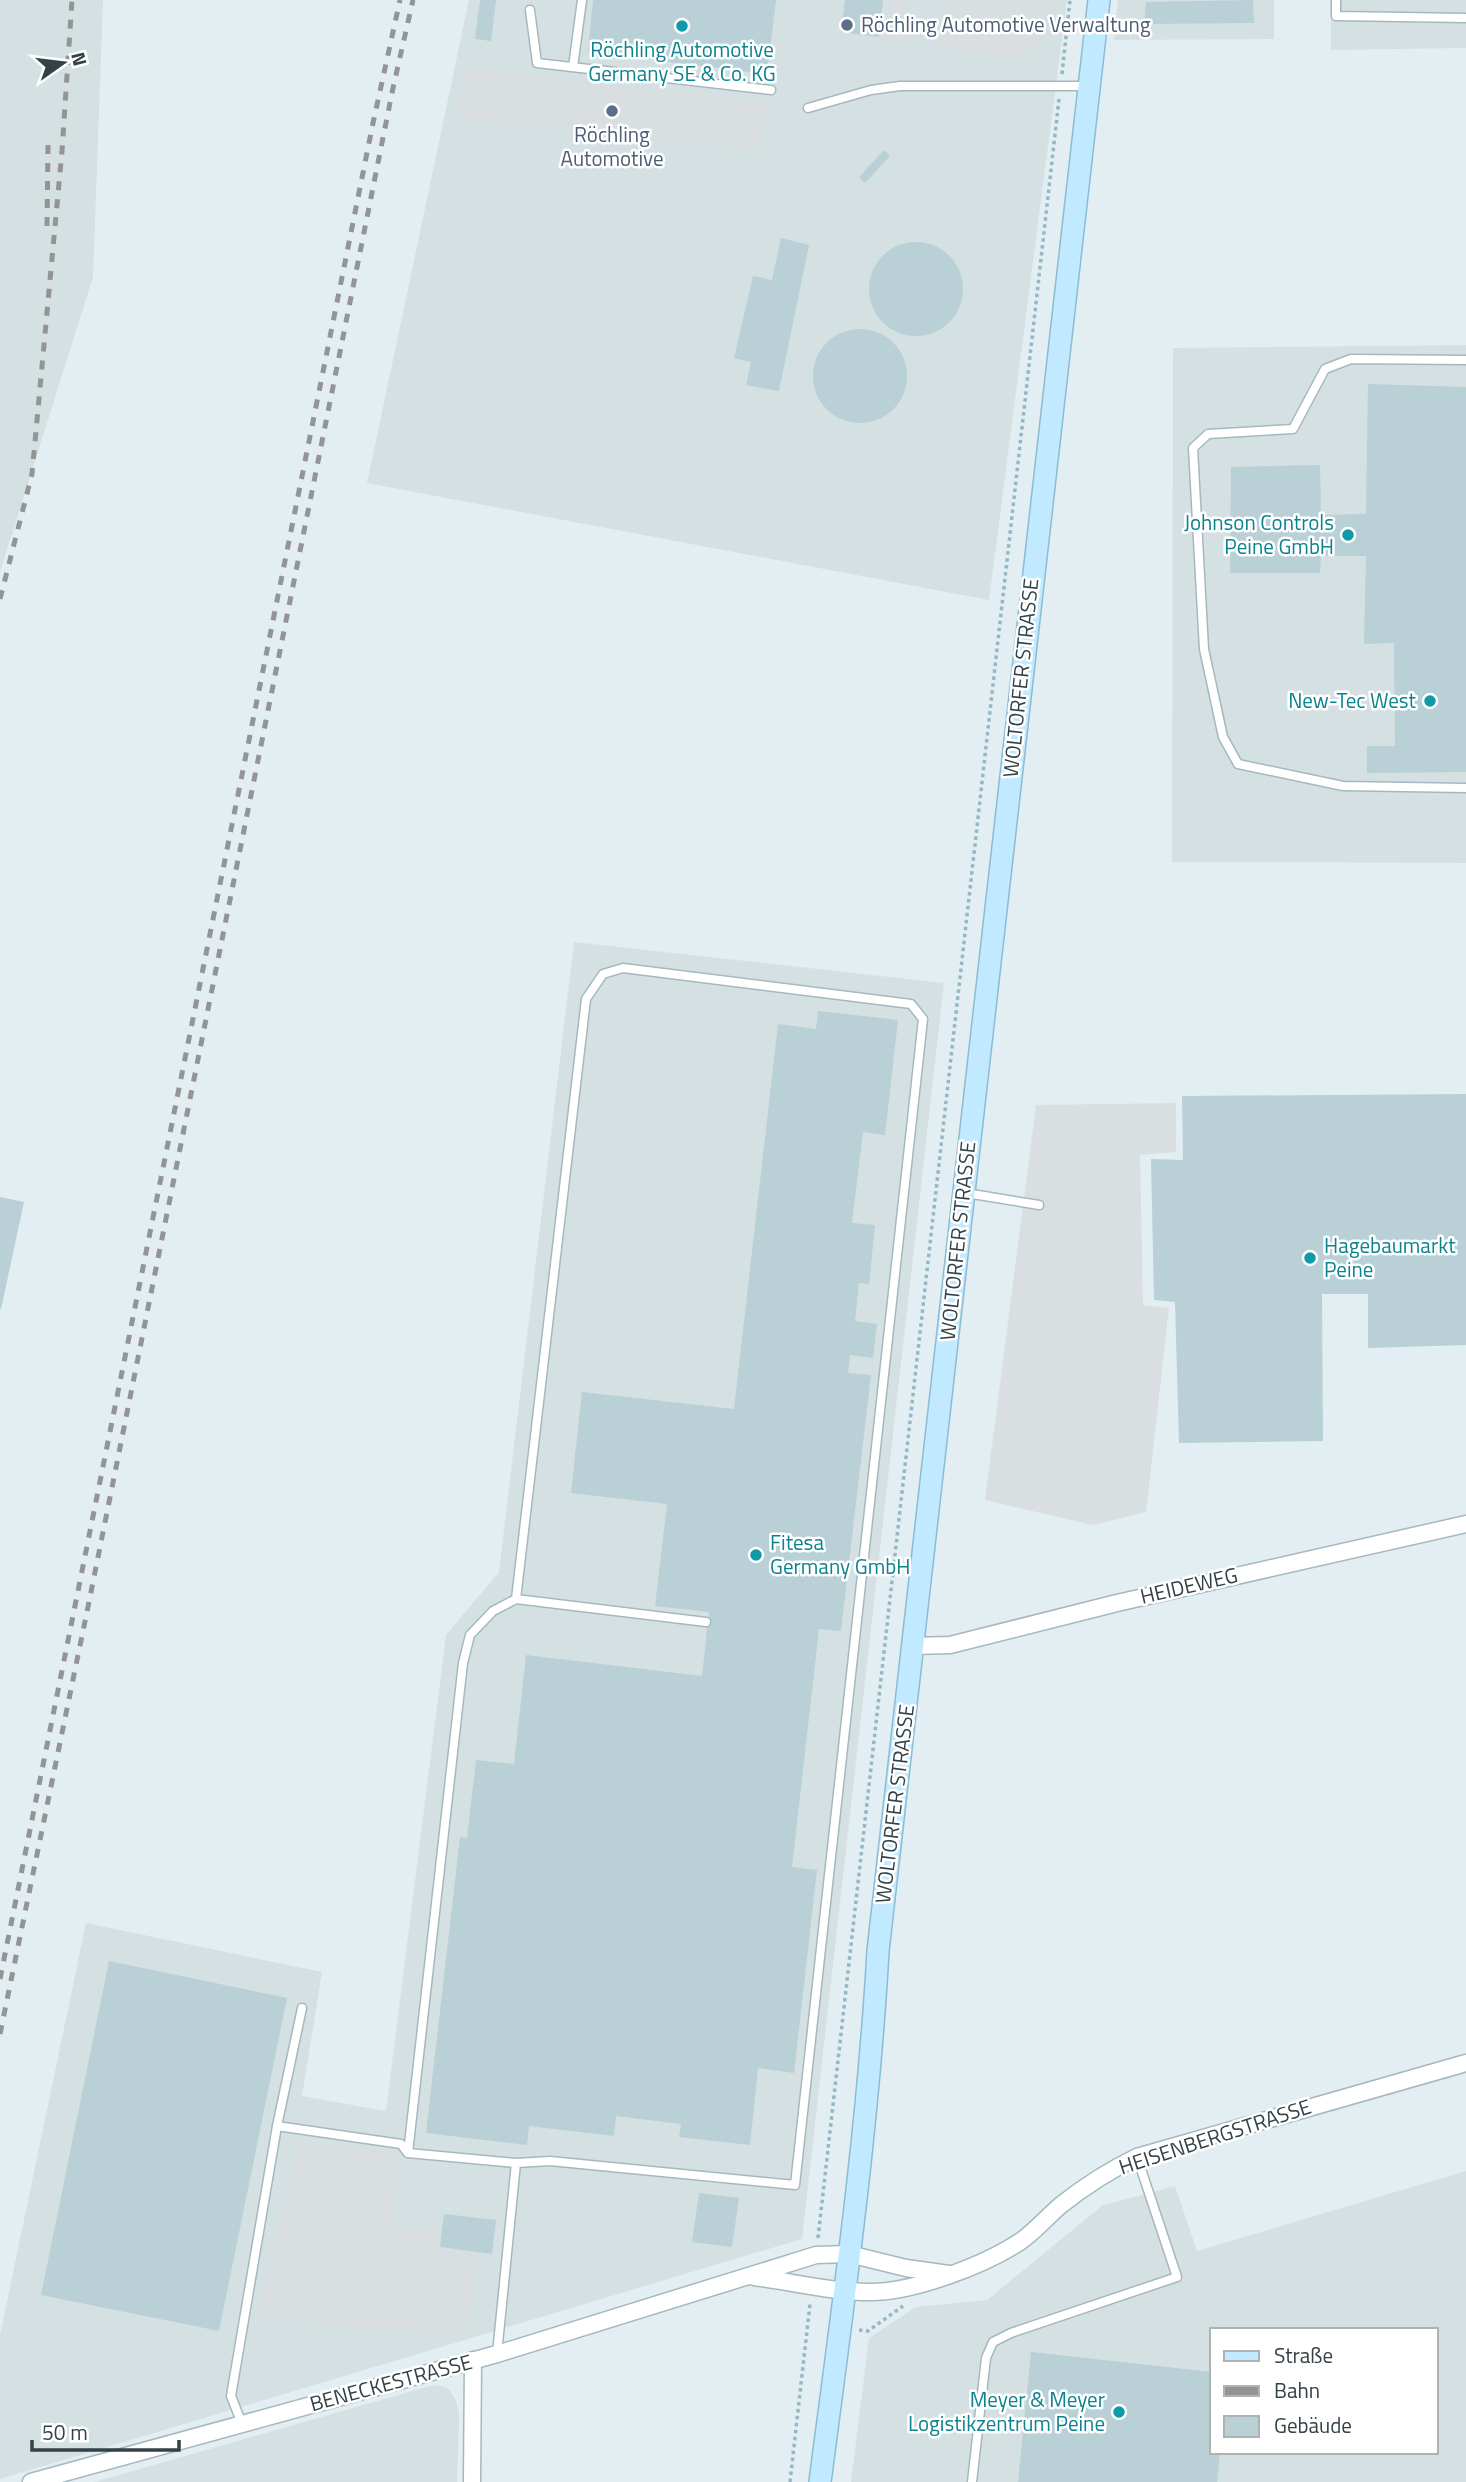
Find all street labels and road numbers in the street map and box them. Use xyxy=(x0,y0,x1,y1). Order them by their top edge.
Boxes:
street label: WOLTORFER STRASSE xyxy=(994,577,1046,779)
street label: WOLTORFER STRASSE xyxy=(931,1140,983,1342)
street label: HEIDEWEG xyxy=(1137,1558,1241,1612)
street label: WOLTORFER STRASSE xyxy=(866,1703,922,1905)
street label: HEISENBERGSTRASSE xyxy=(1114,2090,1315,2182)
street label: BENECKESTRASSE xyxy=(306,2345,476,2419)

